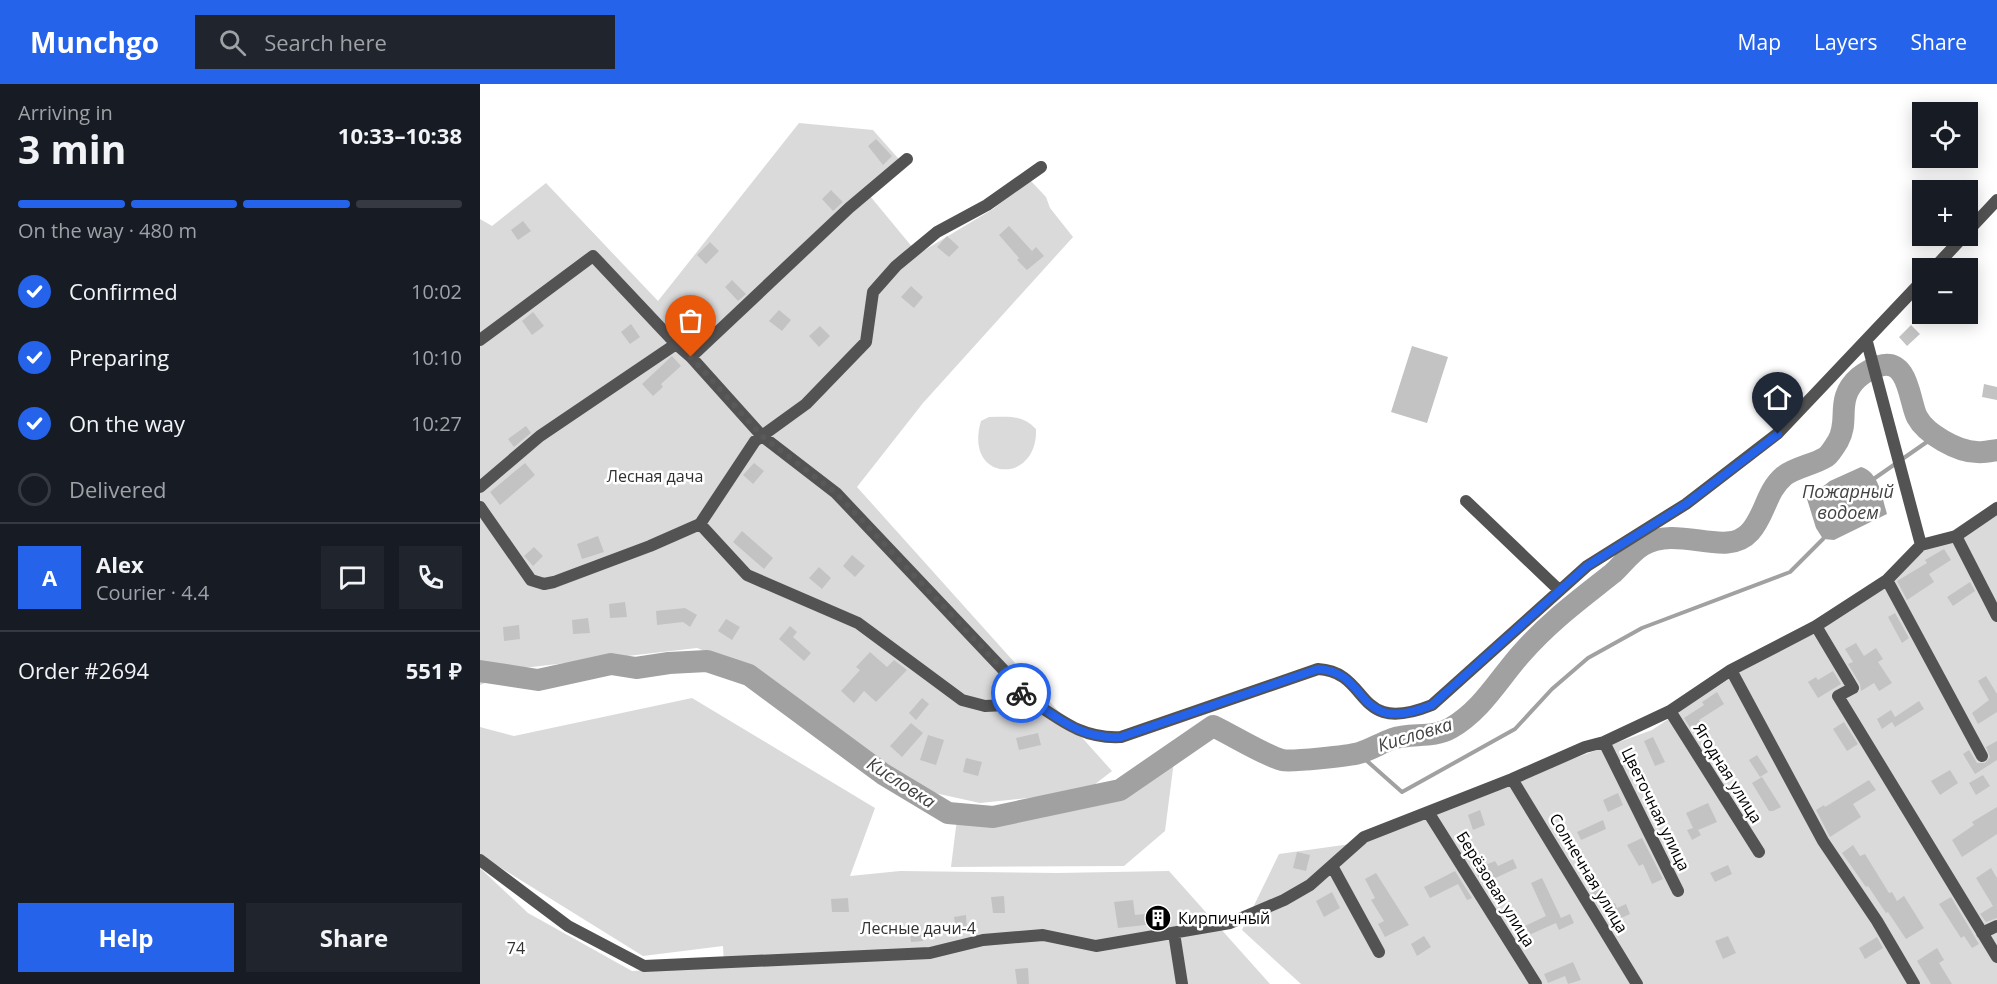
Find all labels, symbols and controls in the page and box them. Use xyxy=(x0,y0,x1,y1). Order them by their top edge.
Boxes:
search box xyxy=(195,15,615,69)
text: Munchgo xyxy=(30,23,159,61)
icon: search xyxy=(216,26,249,59)
text: Search here xyxy=(264,27,387,57)
text: Map xyxy=(1738,28,1781,56)
text: Layers xyxy=(1814,28,1878,56)
text: Share xyxy=(1911,28,1967,56)
text: Arriving in xyxy=(18,99,113,126)
map controls xyxy=(1912,102,1978,324)
button: locate xyxy=(1912,102,1978,168)
text: 10:33–10:38 xyxy=(338,120,462,150)
text: 3 min xyxy=(18,122,126,175)
button: + xyxy=(1912,180,1978,246)
text: On the way · 480 m xyxy=(18,217,197,244)
button: − xyxy=(1912,258,1978,324)
icon: check xyxy=(18,275,51,308)
text: Confirmed xyxy=(69,276,178,306)
text: 10:02 xyxy=(411,278,462,305)
pin xyxy=(665,295,716,357)
icon: bag xyxy=(674,304,707,337)
icon: check xyxy=(18,341,51,374)
text: Preparing xyxy=(69,342,169,372)
text: 10:10 xyxy=(411,344,462,371)
pin xyxy=(1752,372,1803,434)
icon: home xyxy=(1761,381,1794,414)
icon: check xyxy=(18,407,51,440)
text: On the way xyxy=(69,408,185,438)
text: 10:27 xyxy=(411,410,462,437)
park label: Лесная дача xyxy=(607,465,703,487)
text: Delivered xyxy=(69,474,167,504)
water label: Пожарный водоем xyxy=(1802,479,1895,524)
button: chat xyxy=(321,546,384,609)
button: phone xyxy=(399,546,462,609)
text: Alex xyxy=(96,549,144,579)
text: A xyxy=(42,562,57,592)
text: Courier · 4.4 xyxy=(96,579,209,606)
text: Order #2694 xyxy=(18,655,149,685)
text: 551 ₽ xyxy=(406,655,462,685)
courier xyxy=(991,663,1051,723)
icon: bike xyxy=(1005,677,1038,710)
water label: Кисловка xyxy=(1374,711,1455,757)
street label: Ягодная улица xyxy=(1688,719,1768,827)
street label: Цветочная улица xyxy=(1616,743,1696,875)
water label: Кисловка xyxy=(863,751,940,813)
street label: Солнечная улица xyxy=(1545,809,1633,937)
street label: Берёзовая улица xyxy=(1452,827,1540,951)
button: Help xyxy=(18,903,234,972)
button: Share xyxy=(246,903,462,972)
building icon: Кирпичный xyxy=(1143,903,1173,933)
place label: Кирпичный xyxy=(1178,907,1270,929)
park label: Лесные дачи-4 xyxy=(860,917,976,939)
park label: 74 xyxy=(507,937,525,959)

